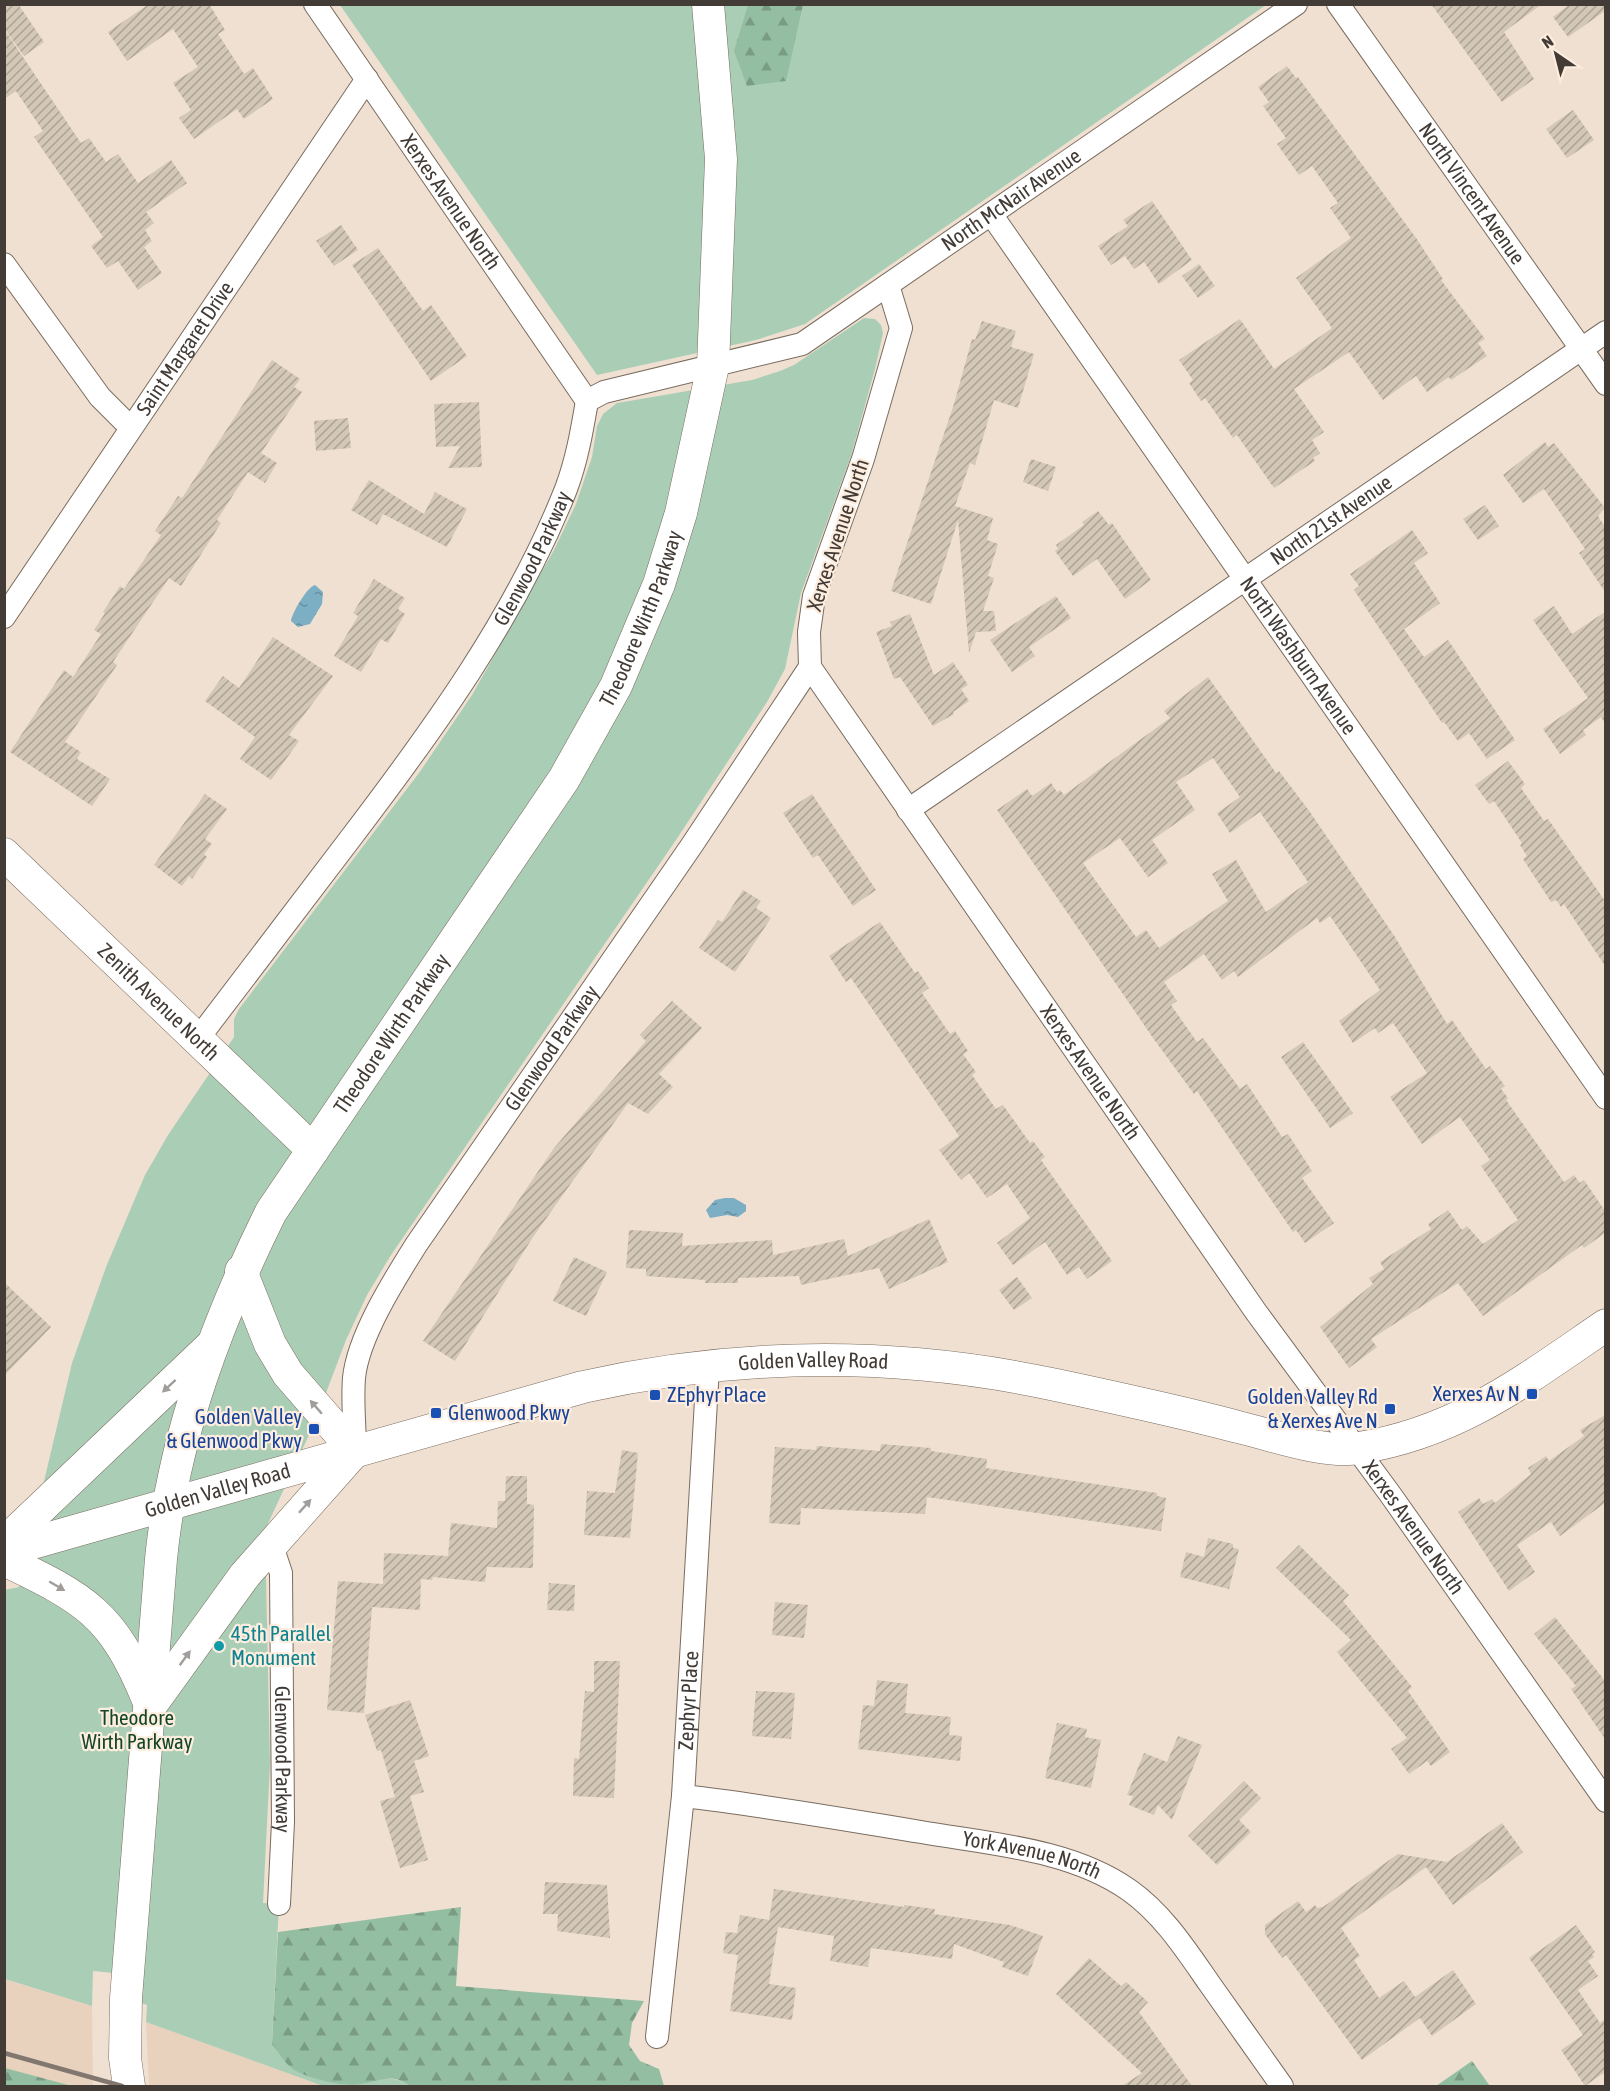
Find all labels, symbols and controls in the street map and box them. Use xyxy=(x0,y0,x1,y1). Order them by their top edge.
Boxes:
north arrow xyxy=(1526,24,1586,84)
text: N xyxy=(1538,32,1556,52)
street label: North Vincent Avenue xyxy=(1414,118,1531,268)
street label: Xerxes Avenue North xyxy=(397,129,506,274)
street label: North McNair Avenue xyxy=(937,143,1085,255)
street label: Saint Margaret Drive xyxy=(131,277,238,419)
street label: Xerxes Avenue North xyxy=(801,456,873,614)
street label: North 21st Avenue xyxy=(1265,469,1396,569)
street label: Glenwood Parkway xyxy=(488,487,575,630)
street label: Theodore Wirth Parkway xyxy=(594,527,686,711)
street label: North Washburn Avenue xyxy=(1236,571,1362,739)
street label: Zenith Avenue North xyxy=(94,938,225,1065)
street label: Theodore Wirth Parkway xyxy=(328,948,454,1118)
street label: Glenwood Parkway xyxy=(499,980,603,1115)
street label: Xerxes Avenue North xyxy=(1036,1000,1146,1144)
street label: Golden Valley Road xyxy=(737,1347,889,1374)
one-way arrow xyxy=(162,1378,176,1392)
place label: Xerxes Av N xyxy=(1433,1381,1520,1405)
place label: ZEphyr Place xyxy=(667,1382,766,1406)
place label: Golden Valley Rd & Xerxes Ave N xyxy=(1247,1384,1378,1432)
marker: Xerxes Av N xyxy=(1525,1387,1539,1401)
marker: ZEphyr Place xyxy=(648,1388,662,1402)
one-way arrow xyxy=(310,1400,323,1415)
place label: Glenwood Pkwy xyxy=(448,1400,570,1424)
marker: Golden Valley Rd & Xerxes Ave N xyxy=(1383,1402,1397,1416)
place label: Golden Valley & Glenwood Pkwy xyxy=(166,1404,302,1452)
marker: Glenwood Pkwy xyxy=(429,1406,443,1420)
marker: Golden Valley & Glenwood Pkwy xyxy=(307,1422,321,1436)
street label: Xerxes Avenue North xyxy=(1358,1455,1470,1598)
street label: Golden Valley Road xyxy=(142,1458,293,1522)
one-way arrow xyxy=(298,1498,312,1513)
one-way arrow xyxy=(49,1581,66,1591)
place label: 45th Parallel Monument xyxy=(231,1621,331,1669)
marker: 45th Parallel Monument xyxy=(212,1639,226,1653)
street label: Zephyr Place xyxy=(673,1650,702,1751)
one-way arrow xyxy=(178,1651,190,1666)
street label: Glenwood Parkway xyxy=(271,1686,296,1834)
park label: Theodore Wirth Parkway xyxy=(82,1705,193,1753)
street label: York Avenue North xyxy=(961,1826,1105,1883)

